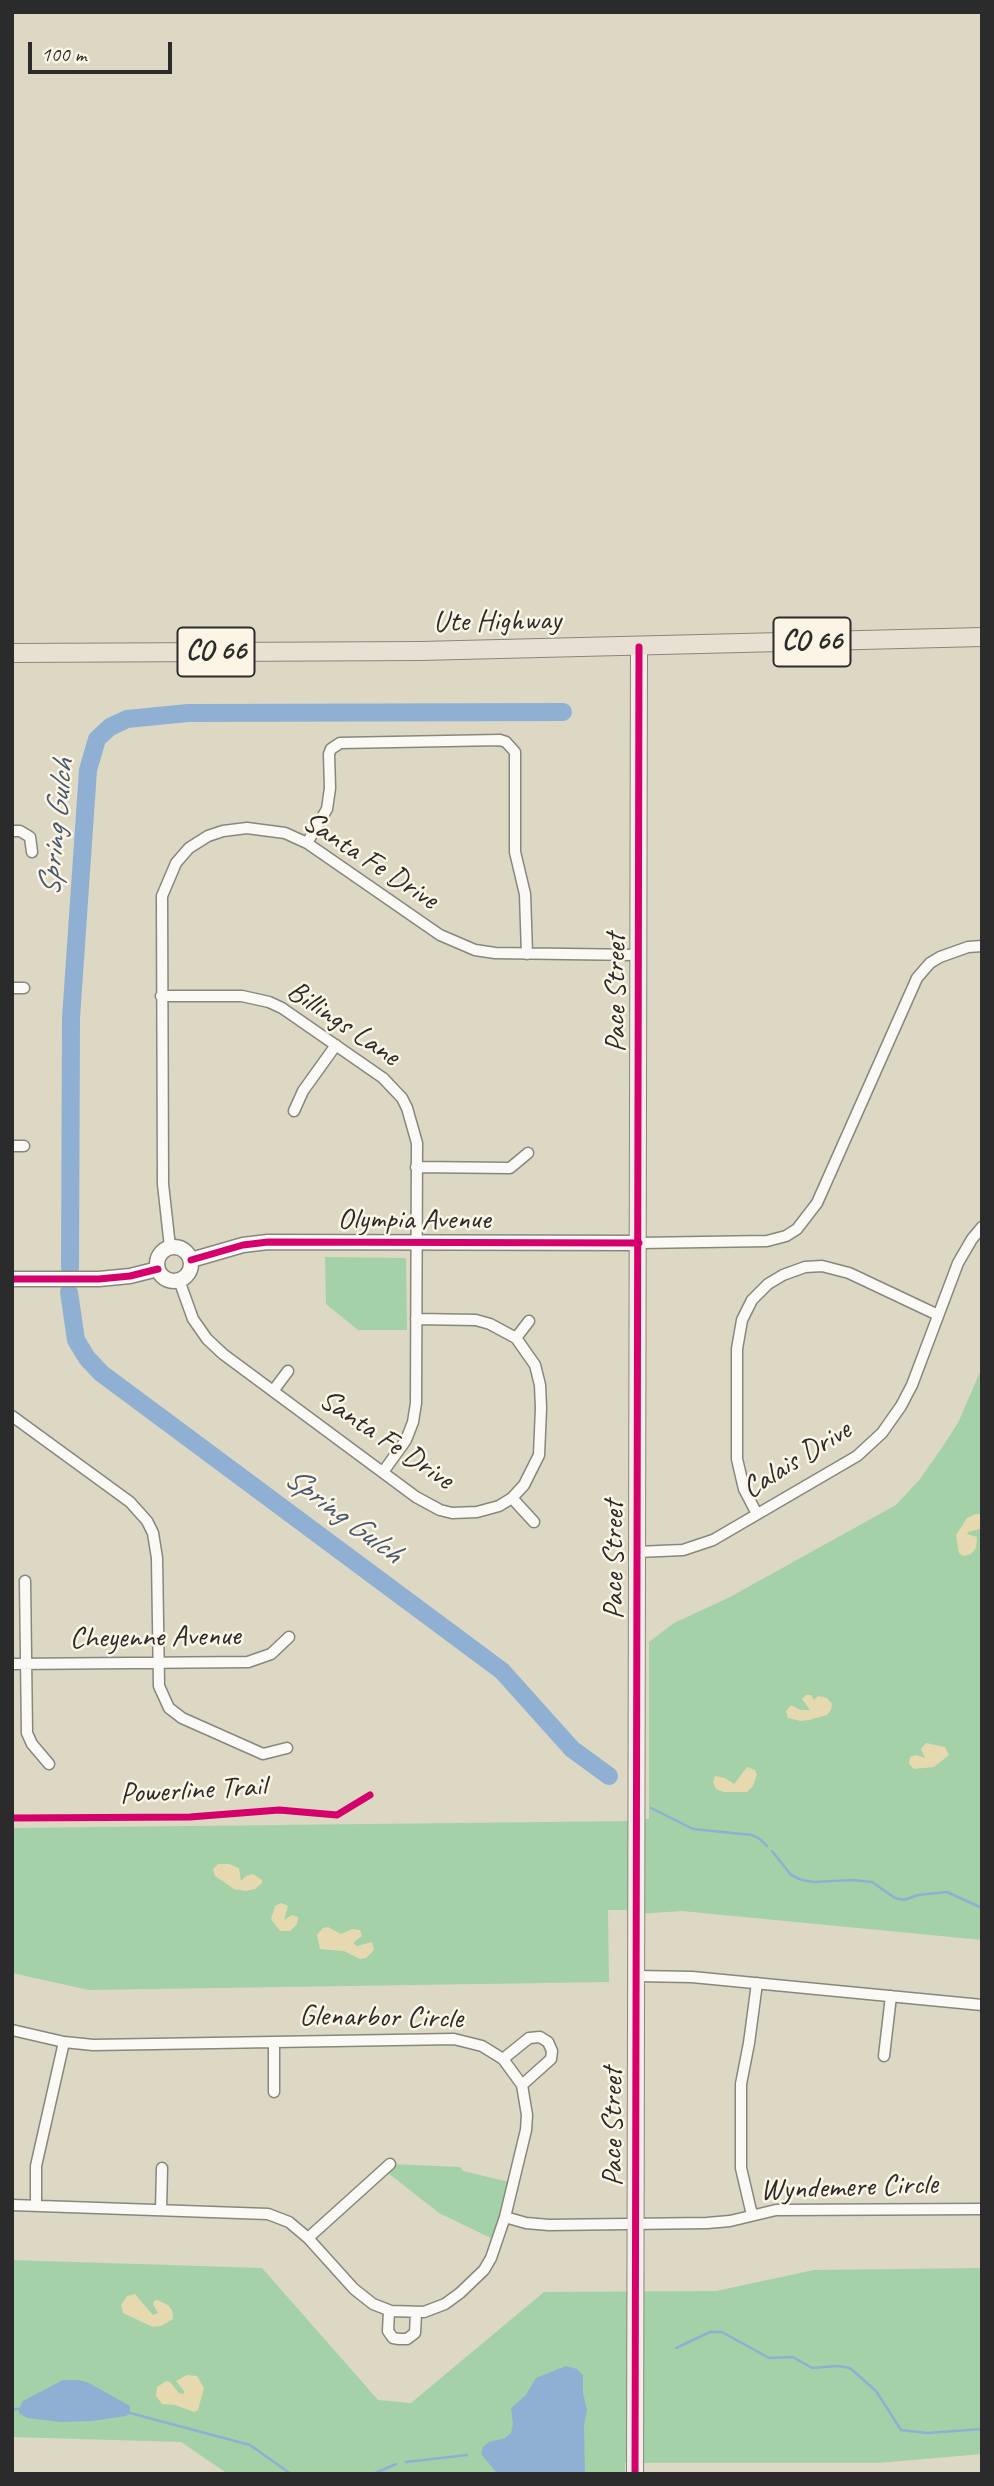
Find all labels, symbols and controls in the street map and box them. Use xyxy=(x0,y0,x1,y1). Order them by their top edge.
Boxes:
scale bar xyxy=(32,28,175,72)
text: 100 m xyxy=(41,41,86,67)
street label: Ute Highway xyxy=(433,603,561,641)
road number: CO 66 xyxy=(774,618,850,666)
road number: CO 66 xyxy=(178,628,255,676)
water label: Spring Gulch xyxy=(31,758,83,898)
street label: Santa Fe Drive xyxy=(296,804,444,918)
street label: Pace Street xyxy=(598,934,634,1052)
street label: Billings Lane xyxy=(280,973,406,1075)
street label: Olympia Avenue xyxy=(338,1202,490,1238)
street label: Santa Fe Drive xyxy=(312,1382,460,1498)
street label: Calais Drive xyxy=(736,1413,858,1507)
water label: Spring Gulch xyxy=(277,1459,409,1573)
street label: Pace Street xyxy=(596,1501,632,1619)
street label: Cheyenne Avenue xyxy=(69,1619,241,1657)
street label: Powerline Trail xyxy=(119,1769,267,1813)
street label: Glenarbor Circle xyxy=(299,1999,463,2037)
street label: Pace Street xyxy=(595,2068,631,2186)
street label: Wyndemere Circle xyxy=(760,2167,938,2209)

